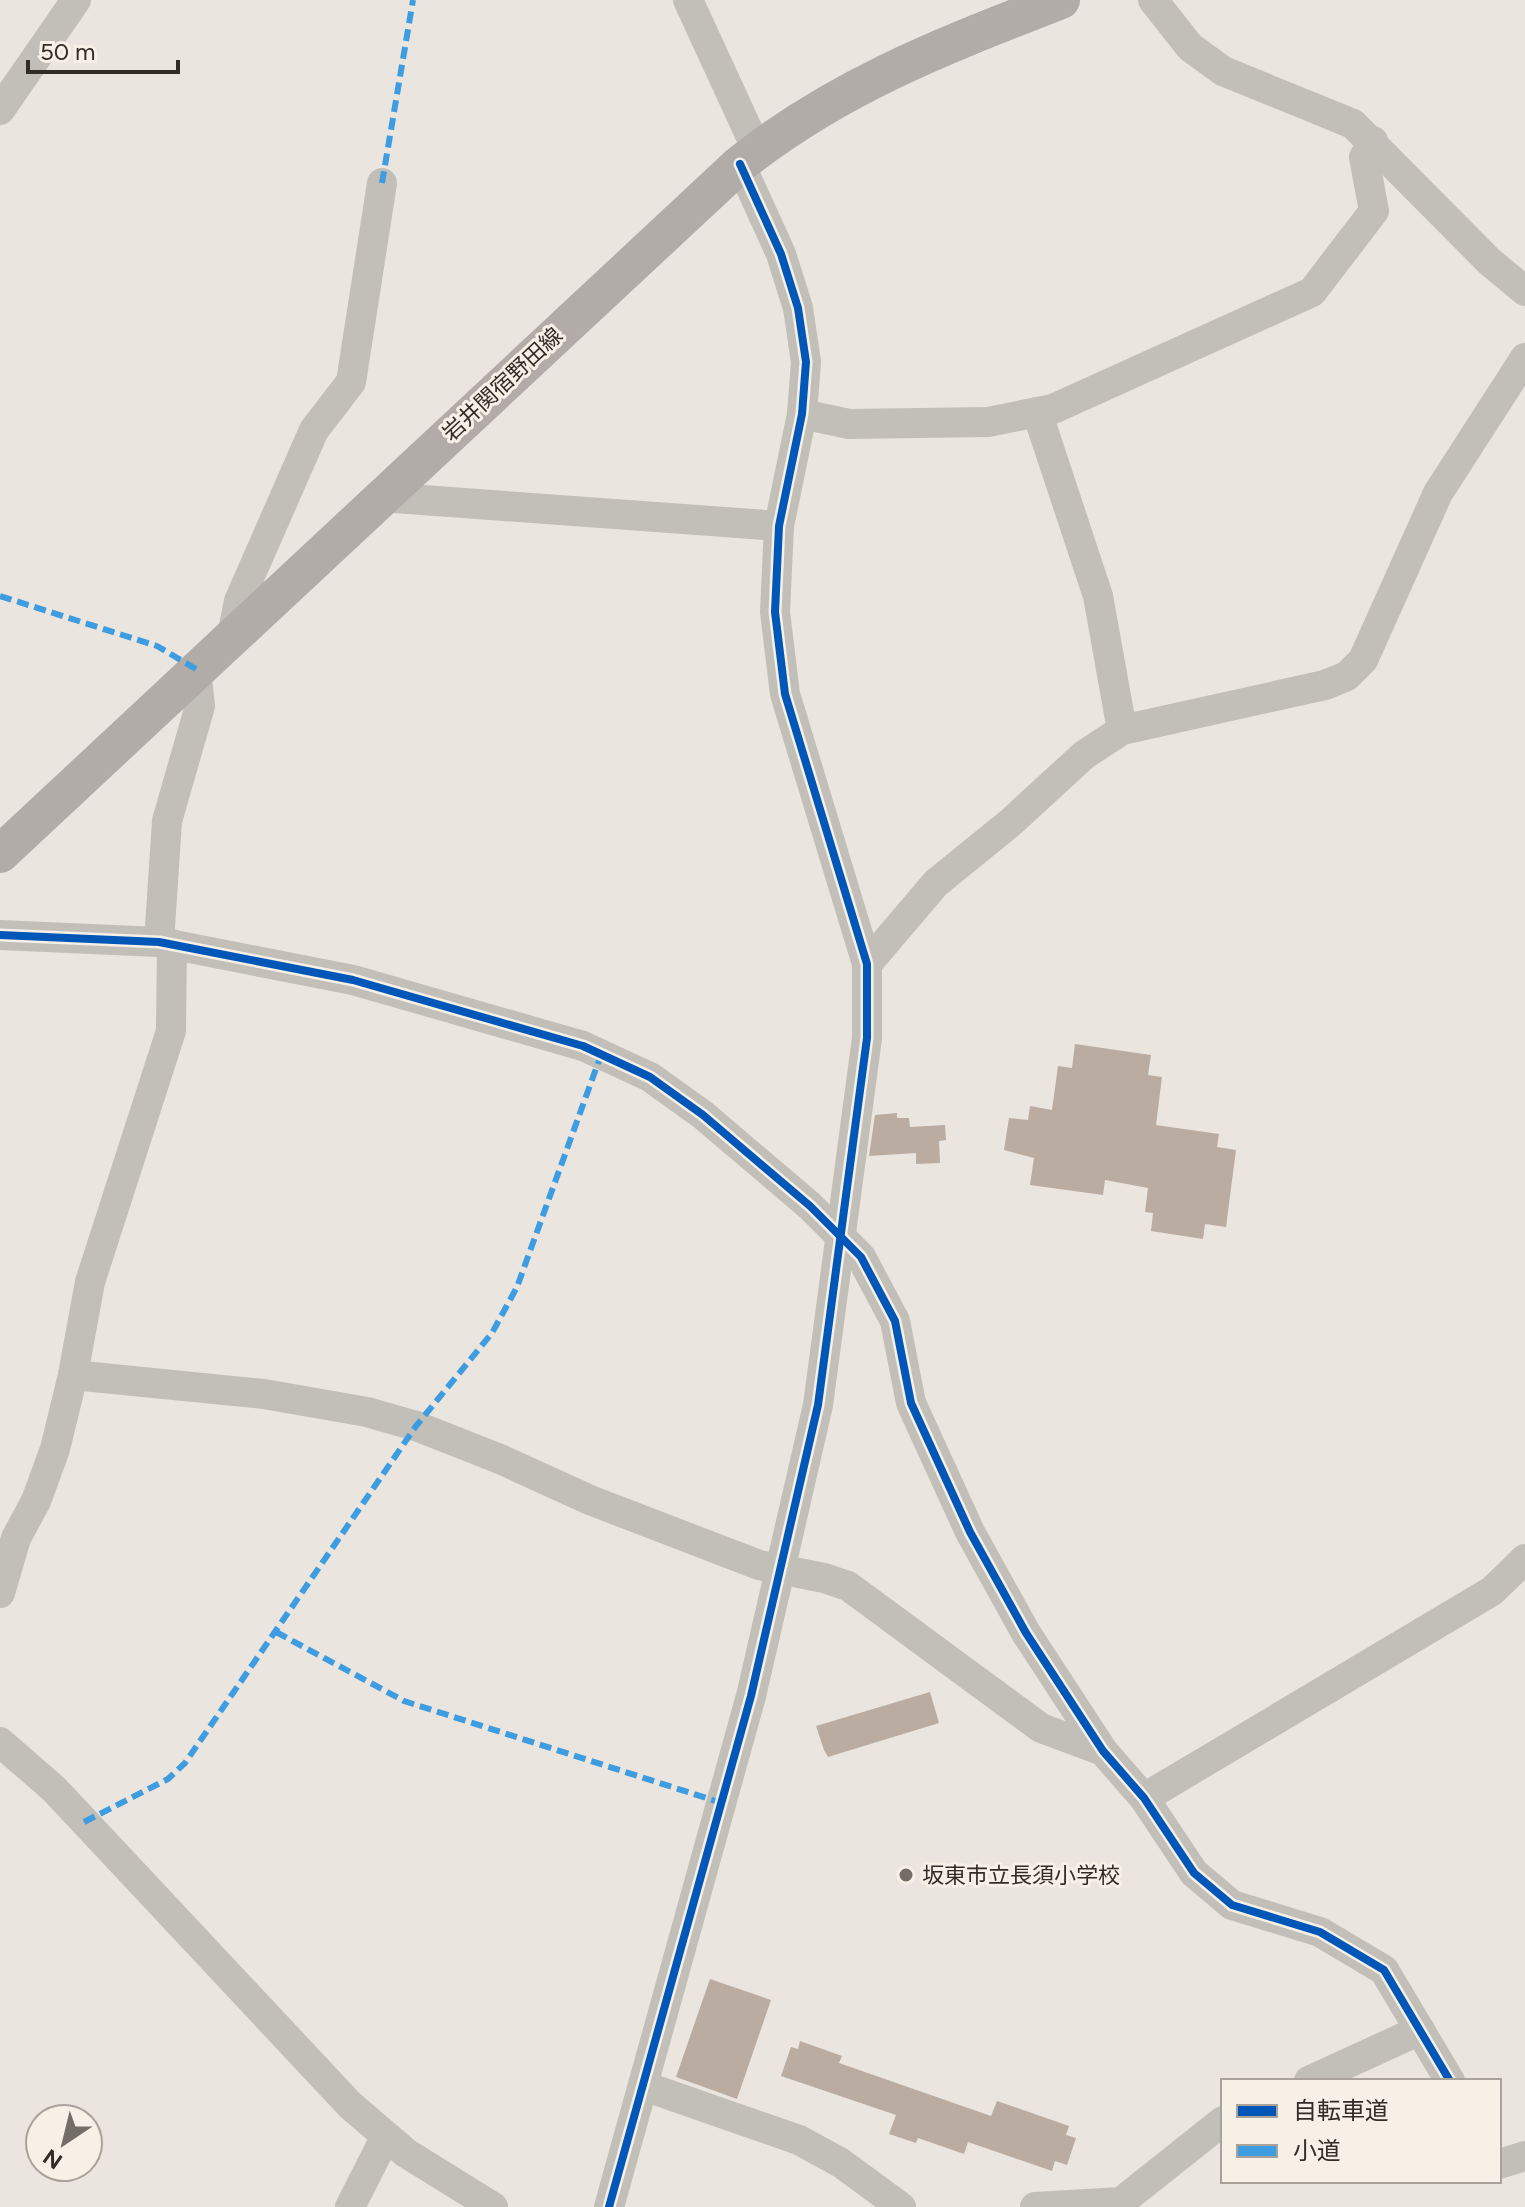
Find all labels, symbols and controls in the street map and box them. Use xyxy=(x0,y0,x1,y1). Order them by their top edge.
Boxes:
scale bar xyxy=(28,24,178,74)
text: 50 m xyxy=(40,37,96,66)
street label: 岩井関宿野田線 xyxy=(437,322,568,447)
place label: 坂東市立長須小学校 xyxy=(922,1862,1120,1889)
marker: 坂東市立長須小学校 xyxy=(897,1866,915,1884)
legend xyxy=(1221,2079,1501,2183)
text: 自転車道 xyxy=(1293,2096,1389,2125)
north arrow xyxy=(24,2103,104,2183)
text: 小道 xyxy=(1293,2136,1341,2165)
text: N xyxy=(38,2143,68,2175)

